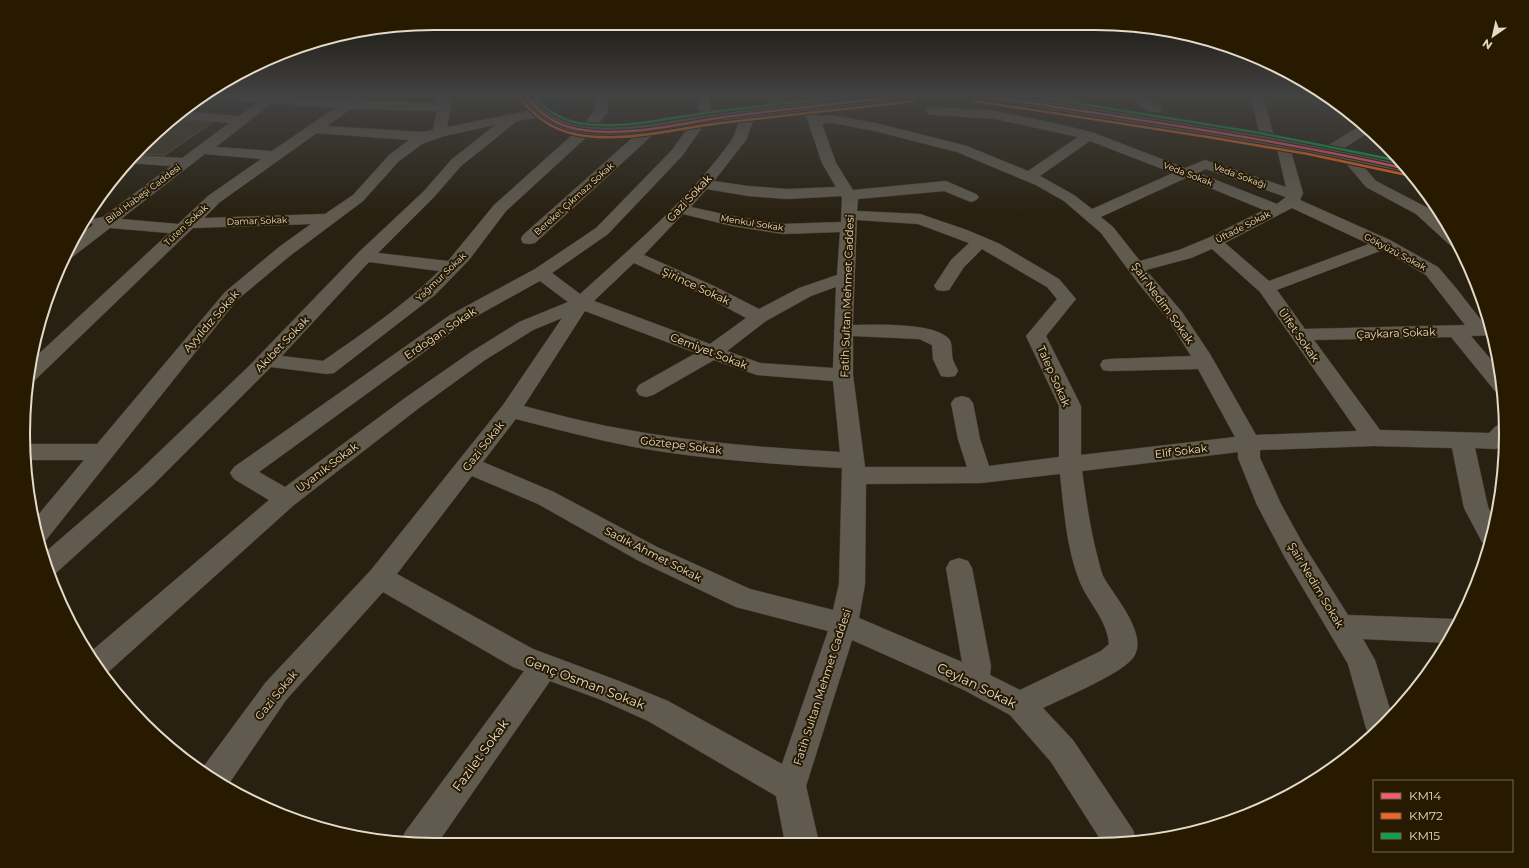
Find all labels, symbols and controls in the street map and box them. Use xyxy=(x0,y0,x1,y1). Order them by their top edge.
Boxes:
north arrow xyxy=(1473,16,1513,56)
text: N xyxy=(1480,36,1495,53)
street label: Veda Sokak xyxy=(1162,159,1215,188)
street label: Bereket Çıkmazı Sokak xyxy=(532,160,616,237)
street label: Veda Sokağı xyxy=(1212,161,1268,190)
street label: Bilal Habeşi Caddesi xyxy=(103,162,182,225)
street label: Gazi Sokak xyxy=(664,171,715,225)
street label: Tüten Sokak xyxy=(162,201,210,248)
street label: Üftade Sokak xyxy=(1214,208,1273,245)
street label: Menkul Sokak xyxy=(720,212,785,233)
street label: Damar Sokak xyxy=(226,214,288,227)
street label: Fatih Sultan Mehmet Caddesi xyxy=(837,214,857,378)
street label: Gökyüzü Sokak xyxy=(1362,231,1429,273)
street label: Yağmur Sokak xyxy=(413,250,468,303)
street label: Şair Nedim Sokak xyxy=(1129,260,1197,347)
street label: Şirince Sokak xyxy=(660,264,733,308)
street label: Ayyıldız Sokak xyxy=(180,287,242,355)
street label: Erdoğan Sokak xyxy=(401,304,479,362)
street label: Ülfet Sokak xyxy=(1275,305,1323,365)
street label: Akıbet Sokak xyxy=(252,313,312,375)
street label: Çaykara Sokak xyxy=(1356,325,1436,341)
street label: Cemiyet Sokak xyxy=(668,330,750,372)
street label: Talep Sokak xyxy=(1034,343,1074,409)
street label: Gazi Sokak xyxy=(459,418,507,474)
street label: Göztepe Sokak xyxy=(639,433,723,457)
street label: Uyanık Sokak xyxy=(293,439,361,495)
street label: Elif Sokak xyxy=(1154,441,1209,461)
street label: Sadık Ahmet Sokak xyxy=(602,523,704,585)
street label: Şair Nedim Sokak xyxy=(1285,540,1347,631)
street label: Fatih Sultan Mehmet Caddesi xyxy=(790,607,854,767)
street label: Genç Osman Sokak xyxy=(523,652,648,712)
street label: Ceylan Sokak xyxy=(935,659,1020,711)
street label: Gazi Sokak xyxy=(252,667,300,723)
street label: Fazilet Sokak xyxy=(449,716,512,794)
legend xyxy=(1373,780,1513,852)
text: KM14 xyxy=(1409,788,1441,803)
text: KM72 xyxy=(1409,808,1443,823)
text: KM15 xyxy=(1409,828,1440,843)

